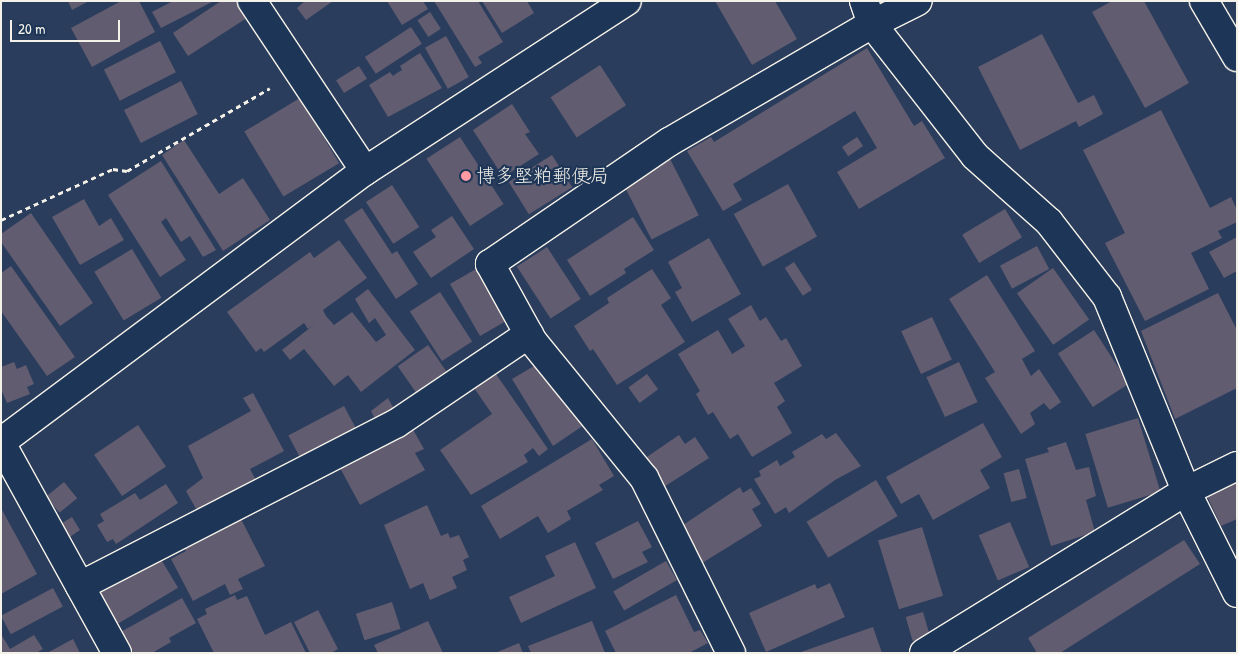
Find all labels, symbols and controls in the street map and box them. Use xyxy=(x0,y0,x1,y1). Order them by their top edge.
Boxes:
scale bar xyxy=(12,10,122,42)
text: 20 m xyxy=(18,18,45,39)
place label: 博多堅粕郵便局 xyxy=(476,165,609,187)
marker: 博多堅粕郵便局 xyxy=(460,170,472,182)

